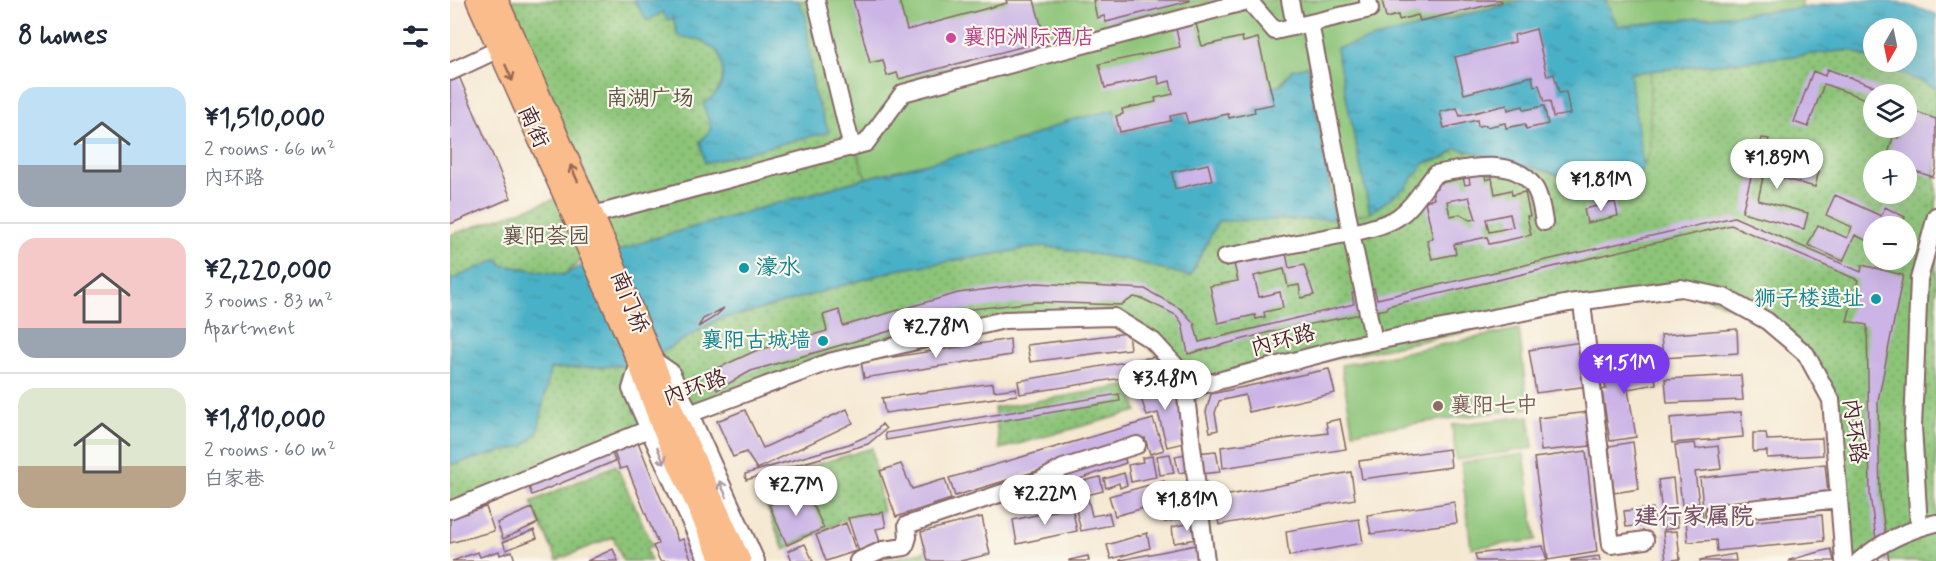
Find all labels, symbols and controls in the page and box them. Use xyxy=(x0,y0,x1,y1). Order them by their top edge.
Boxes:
north arrow xyxy=(1863,18,1917,72)
map controls xyxy=(1863,18,1917,270)
text: 8 homes xyxy=(18,19,108,53)
icon: filters xyxy=(399,20,432,53)
place label: 襄阳洲际酒店 xyxy=(963,24,1095,52)
marker: 襄阳洲际酒店 xyxy=(944,31,958,45)
one-way arrow xyxy=(504,63,515,81)
button: layers xyxy=(1863,84,1917,138)
park label: 南湖广场 xyxy=(606,85,694,113)
street label: 南街 xyxy=(511,101,555,153)
text: ¥1,510,000 xyxy=(204,102,325,136)
icon: home xyxy=(66,111,138,183)
text: 2 rooms · 66 m² xyxy=(204,136,335,163)
pin: ¥1.89M xyxy=(1728,139,1826,190)
text: ¥1.89M xyxy=(1744,145,1810,172)
button: + xyxy=(1863,150,1917,204)
pin: ¥1.81M xyxy=(1552,161,1650,212)
one-way arrow xyxy=(568,164,579,182)
text: 内环路 xyxy=(204,165,264,192)
text: ¥1.81M xyxy=(1570,167,1632,194)
button: − xyxy=(1863,216,1917,270)
park label: 襄阳荟园 xyxy=(502,223,590,251)
text: ¥2,220,000 xyxy=(204,254,332,288)
place label: 濠水 xyxy=(756,254,800,282)
marker: 濠水 xyxy=(737,261,751,275)
icon: home xyxy=(66,262,138,334)
street label: 南门桥 xyxy=(604,266,654,338)
place label: 狮子楼遗址 xyxy=(1754,285,1864,313)
text: 3 rooms · 83 m² xyxy=(204,288,333,315)
marker: 狮子楼遗址 xyxy=(1869,292,1883,306)
pin: ¥2.78M xyxy=(887,308,985,359)
text: ¥2.78M xyxy=(903,314,969,341)
text: Apartment xyxy=(204,315,295,342)
street label: 内环路 xyxy=(1247,319,1319,363)
place label: 襄阳古城墙 xyxy=(701,327,811,355)
marker: 襄阳古城墙 xyxy=(816,334,830,348)
pin: ¥1.51M xyxy=(1575,344,1673,395)
text: ¥1.51M xyxy=(1593,350,1655,377)
pin: ¥3.48M xyxy=(1116,360,1214,411)
street label: 内环路 xyxy=(659,364,731,412)
text: ¥3.48M xyxy=(1133,366,1197,393)
place label: 襄阳七中 xyxy=(1450,392,1538,420)
street label: 内环路 xyxy=(1836,396,1872,466)
marker: 襄阳七中 xyxy=(1431,399,1445,413)
text: ¥1,810,000 xyxy=(204,403,326,437)
icon: home xyxy=(66,412,138,484)
text: 2 rooms · 60 m² xyxy=(204,437,336,464)
one-way arrow xyxy=(656,447,667,465)
text: 白家巷 xyxy=(204,466,264,493)
pin: ¥2.7M xyxy=(754,466,838,517)
text: ¥2.7M xyxy=(768,472,824,499)
pin: ¥2.22M xyxy=(996,475,1094,526)
one-way arrow xyxy=(716,480,728,498)
text: ¥2.22M xyxy=(1013,481,1077,508)
pin: ¥1.81M xyxy=(1138,481,1236,532)
text: ¥1.81M xyxy=(1156,487,1218,514)
district label: 建行家属院 xyxy=(1634,502,1754,533)

